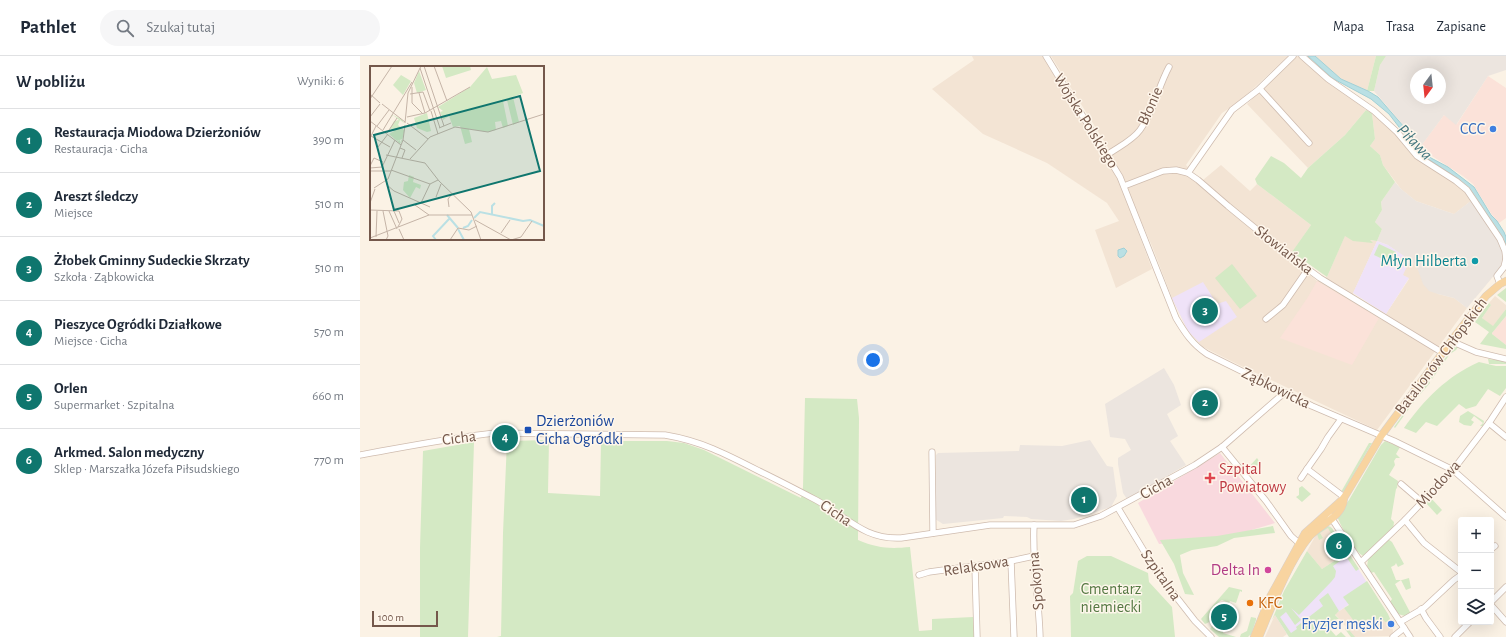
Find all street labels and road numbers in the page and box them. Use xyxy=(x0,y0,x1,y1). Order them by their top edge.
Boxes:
street label: Wojska Polskiego xyxy=(1050,71,1121,172)
street label: Błonie xyxy=(1135,84,1165,128)
street label: Słowiańska xyxy=(1252,222,1316,278)
street label: Batalionów Chłopskich xyxy=(1392,295,1490,417)
street label: Ząbkowicka xyxy=(1239,365,1313,411)
street label: Cicha xyxy=(441,428,477,448)
street label: Miodowa xyxy=(1413,457,1463,511)
street label: Cicha xyxy=(1137,472,1175,502)
street label: Cicha xyxy=(817,497,855,529)
street label: Szpitalna xyxy=(1138,547,1184,603)
street label: Spokojna xyxy=(1025,551,1048,611)
street label: Relaksowa xyxy=(942,553,1010,579)

